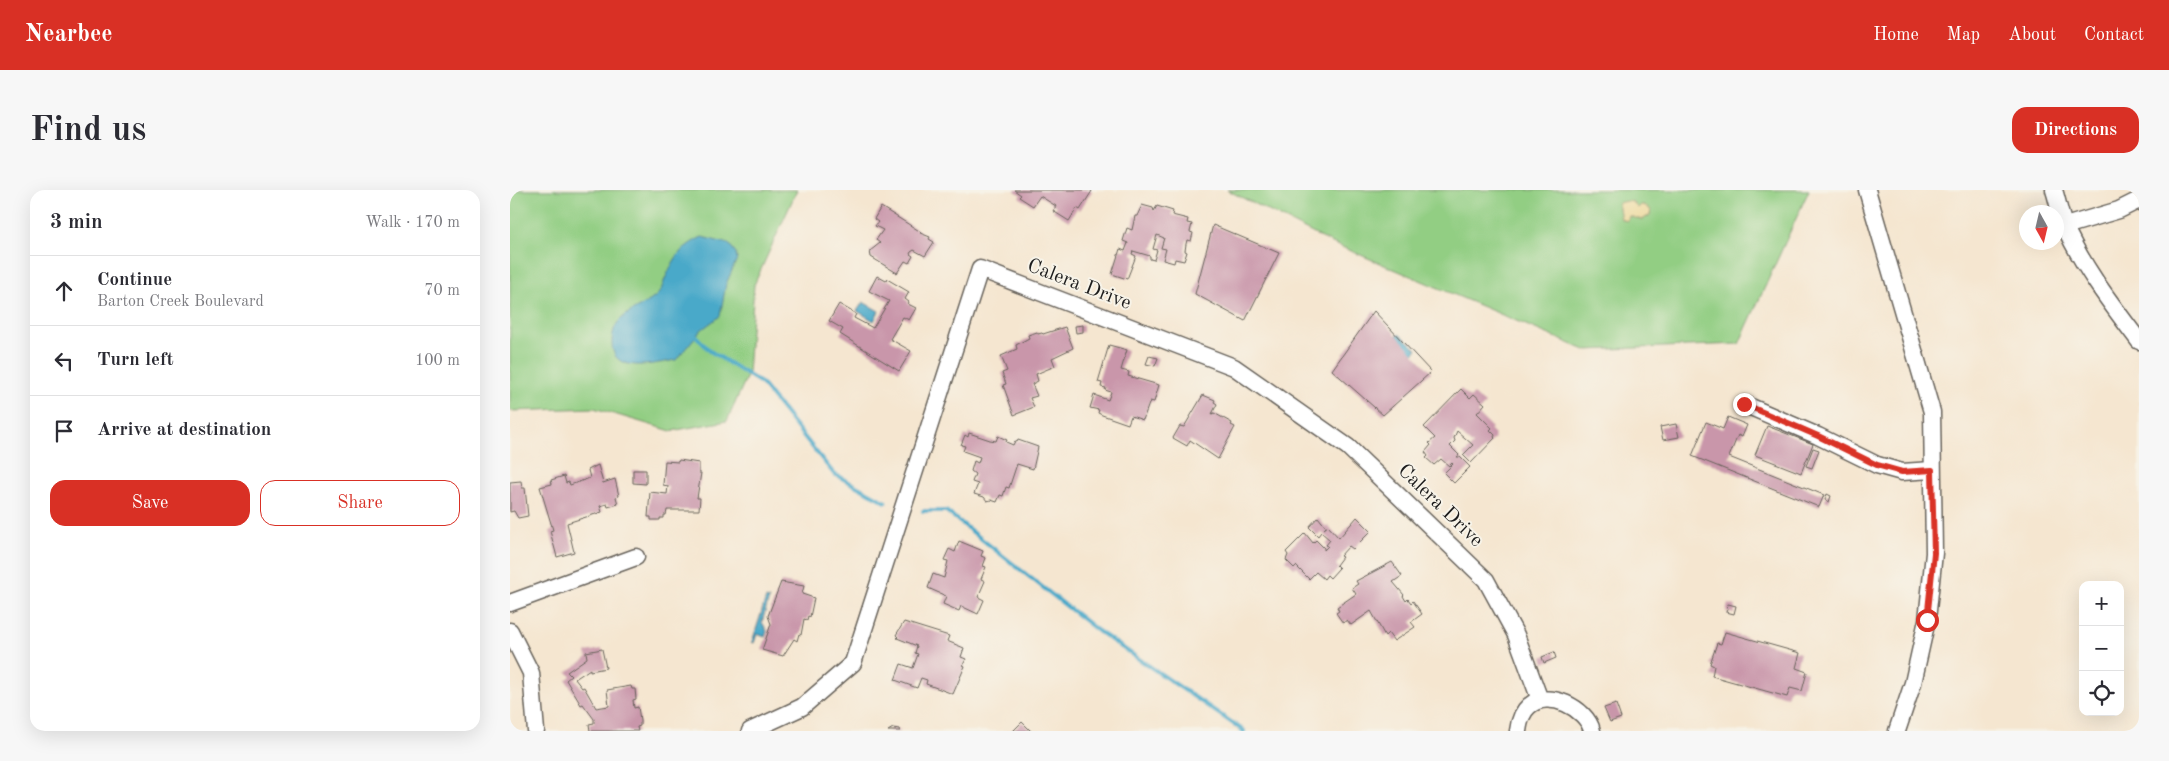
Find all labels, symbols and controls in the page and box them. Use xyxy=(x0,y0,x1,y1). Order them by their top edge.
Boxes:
text: Nearbee xyxy=(25,23,113,47)
text: Home xyxy=(1873,26,1919,44)
text: Map xyxy=(1947,26,1980,44)
text: About xyxy=(2008,26,2056,44)
text: Contact xyxy=(2084,26,2144,44)
button: Directions xyxy=(2012,107,2139,153)
text: Find us xyxy=(30,113,146,148)
north arrow xyxy=(2019,205,2064,250)
text: 3 min xyxy=(50,212,103,233)
text: Walk · 170 m xyxy=(365,215,460,231)
street label: Calera Drive xyxy=(1024,256,1134,314)
text: Continue xyxy=(97,271,172,290)
icon: ahead xyxy=(50,277,78,305)
text: 70 m xyxy=(424,283,460,299)
text: Barton Creek Boulevard xyxy=(97,294,264,310)
icon: left xyxy=(50,347,78,375)
text: Turn left xyxy=(97,351,174,370)
text: 100 m xyxy=(415,353,460,369)
route end xyxy=(1733,393,1756,416)
icon: arrive xyxy=(50,417,78,445)
text: Arrive at destination xyxy=(97,421,271,440)
street label: Calera Drive xyxy=(1394,461,1486,551)
button: Save xyxy=(50,480,250,526)
button: Share xyxy=(260,480,460,526)
map controls xyxy=(2079,581,2124,716)
button: + xyxy=(2079,581,2124,626)
route start xyxy=(1916,609,1939,632)
button: − xyxy=(2079,626,2124,671)
button: locate xyxy=(2079,671,2124,716)

